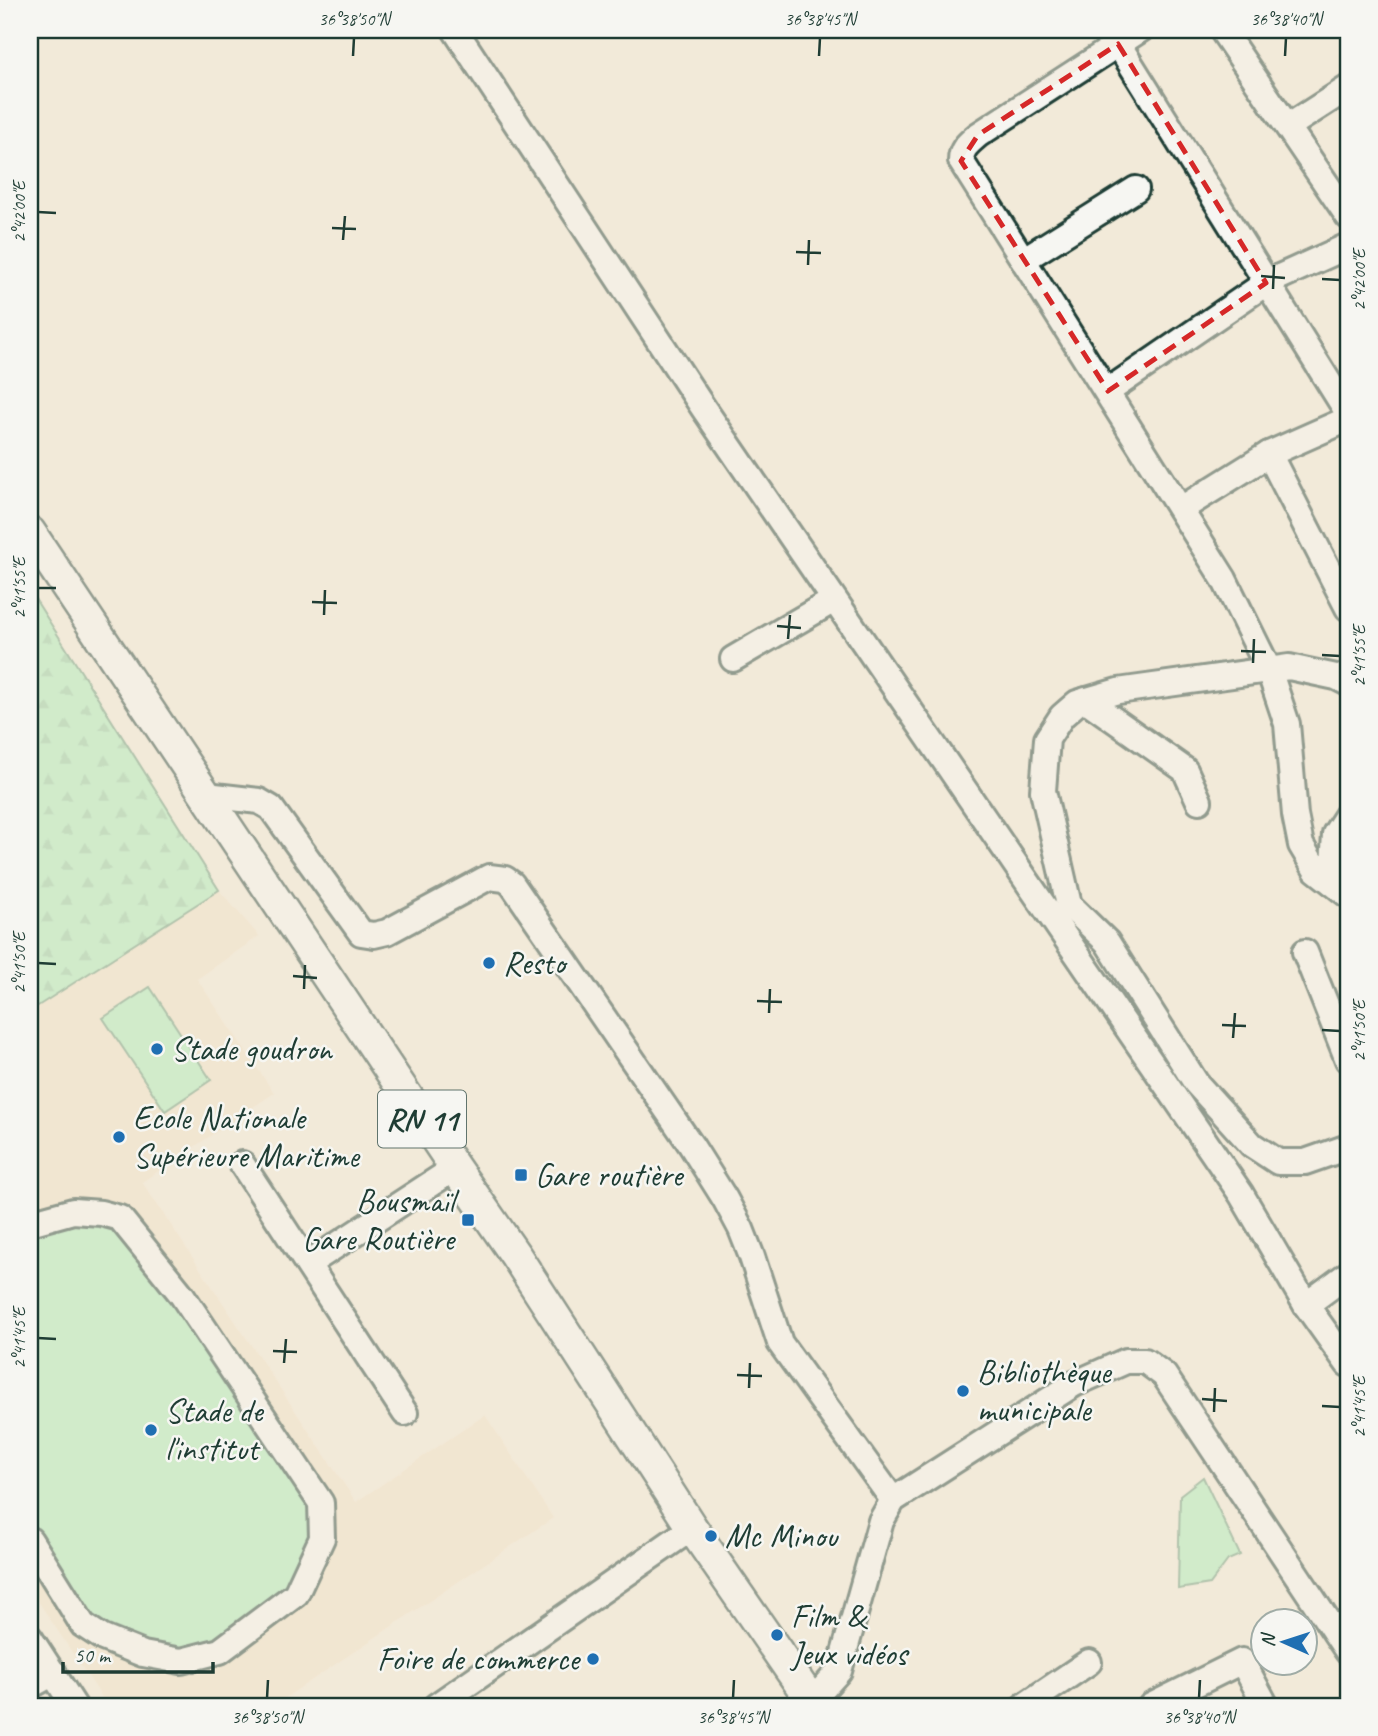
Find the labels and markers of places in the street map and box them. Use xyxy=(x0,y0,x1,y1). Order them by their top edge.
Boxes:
place label: Resto xyxy=(503,942,568,984)
marker: Resto xyxy=(481,955,497,971)
place label: Stade goudron xyxy=(171,1028,334,1070)
marker: Stade goudron xyxy=(149,1041,165,1057)
place label: Ecole Nationale Supérieure Maritime xyxy=(133,1097,361,1177)
marker: Ecole Nationale Supérieure Maritime xyxy=(111,1129,127,1145)
place label: Gare routière xyxy=(535,1154,685,1196)
marker: Gare routière xyxy=(513,1167,529,1183)
place label: Bousmaïl Gare Routière xyxy=(302,1180,459,1260)
marker: Bousmaïl Gare Routière xyxy=(460,1212,476,1228)
place label: Bibliothèque municipale xyxy=(977,1351,1113,1431)
marker: Bibliothèque municipale xyxy=(955,1383,971,1399)
place label: Stade de l'institut xyxy=(165,1390,265,1470)
marker: Stade de l'institut xyxy=(143,1422,159,1438)
place label: Mc Minou xyxy=(725,1515,839,1557)
marker: Mc Minou xyxy=(703,1528,719,1544)
place label: Film & Jeux vidéos xyxy=(789,1595,909,1675)
marker: Film & Jeux vidéos xyxy=(769,1627,785,1643)
place label: Foire de commerce xyxy=(377,1638,581,1680)
marker: Foire de commerce xyxy=(585,1651,601,1667)

